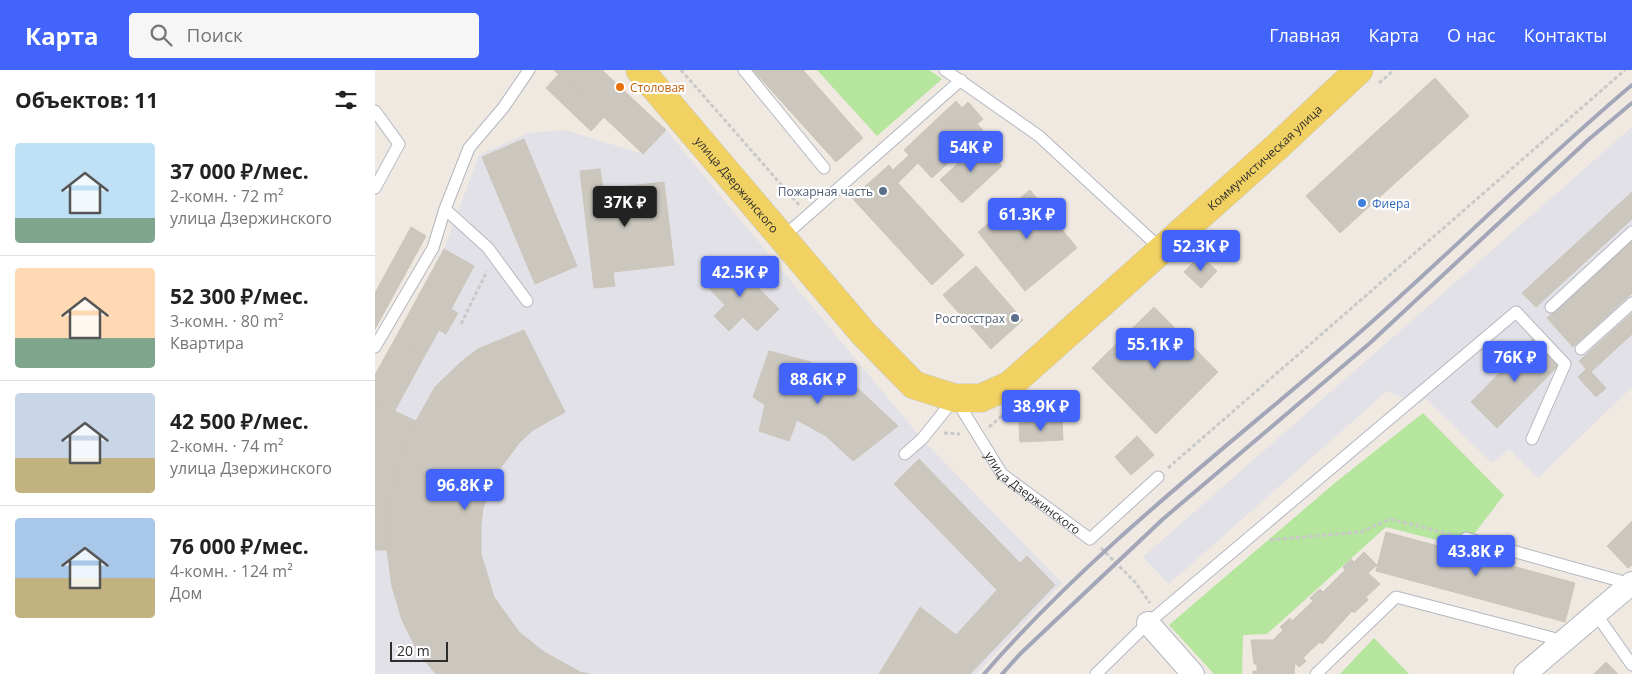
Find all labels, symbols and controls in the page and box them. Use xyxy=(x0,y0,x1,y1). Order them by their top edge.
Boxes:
search box xyxy=(129,13,479,58)
text: Карта xyxy=(25,19,99,52)
icon: search xyxy=(147,21,175,49)
text: Поиск xyxy=(187,22,243,48)
text: Главная xyxy=(1269,23,1341,47)
text: Карта xyxy=(1369,23,1419,47)
text: О нас xyxy=(1447,23,1496,47)
text: Контакты xyxy=(1524,23,1607,47)
place label: Столовая xyxy=(630,79,685,96)
marker: Столовая xyxy=(614,81,626,93)
text: Объектов: 11 xyxy=(15,86,158,114)
icon: filters xyxy=(332,86,360,114)
street label: Коммунистическая улица xyxy=(1203,101,1326,214)
pin: 54K ₽ xyxy=(936,131,1006,173)
street label: улица Дзержинского xyxy=(691,133,783,236)
text: 54K ₽ xyxy=(950,136,992,158)
text: 37 000 ₽/мес. xyxy=(170,157,309,185)
icon: home xyxy=(55,163,115,223)
place label: Пожарная часть xyxy=(778,183,873,200)
text: 2-комн. · 72 m² xyxy=(170,185,284,207)
marker: Пожарная часть xyxy=(877,185,889,197)
pin: 37K ₽ xyxy=(590,186,660,228)
text: 37K ₽ xyxy=(604,191,646,213)
place label: Фиера xyxy=(1372,195,1410,212)
marker: Фиера xyxy=(1356,197,1368,209)
pin: 61.3K ₽ xyxy=(981,198,1073,240)
text: 61.3K ₽ xyxy=(999,203,1055,225)
text: улица Дзержинского xyxy=(170,207,332,229)
pin: 52.3K ₽ xyxy=(1155,230,1247,272)
text: 52.3K ₽ xyxy=(1173,235,1229,257)
pin: 42.5K ₽ xyxy=(694,256,786,298)
text: 42.5K ₽ xyxy=(712,261,768,283)
text: 52 300 ₽/мес. xyxy=(170,282,309,310)
icon: home xyxy=(55,288,115,348)
text: 3-комн. · 80 m² xyxy=(170,310,284,332)
place label: Росгосстрах xyxy=(935,310,1006,327)
marker: Росгосстрах xyxy=(1009,312,1021,324)
pin: 55.1K ₽ xyxy=(1109,328,1201,370)
text: Квартира xyxy=(170,332,244,354)
text: 55.1K ₽ xyxy=(1127,333,1183,355)
pin: 76K ₽ xyxy=(1480,340,1550,383)
text: 76K ₽ xyxy=(1494,346,1536,368)
pin: 88.6K ₽ xyxy=(772,362,864,405)
text: 88.6K ₽ xyxy=(790,368,846,390)
pin: 38.9K ₽ xyxy=(995,390,1087,432)
text: 38.9K ₽ xyxy=(1013,395,1069,417)
text: 42 500 ₽/мес. xyxy=(170,407,309,435)
icon: home xyxy=(55,413,115,473)
text: 2-комн. · 74 m² xyxy=(170,435,284,457)
street label: улица Дзержинского xyxy=(981,448,1084,538)
text: улица Дзержинского xyxy=(170,457,332,479)
pin: 96.8K ₽ xyxy=(419,468,511,511)
text: 96.8K ₽ xyxy=(437,474,493,496)
text: 76 000 ₽/мес. xyxy=(170,532,309,560)
pin: 43.8K ₽ xyxy=(1430,534,1522,577)
icon: home xyxy=(55,538,115,598)
text: 43.8K ₽ xyxy=(1448,540,1504,562)
text: 4-комн. · 124 m² xyxy=(170,560,293,582)
text: Дом xyxy=(170,582,202,604)
scale bar xyxy=(390,639,447,662)
text: 20 m xyxy=(397,641,430,660)

